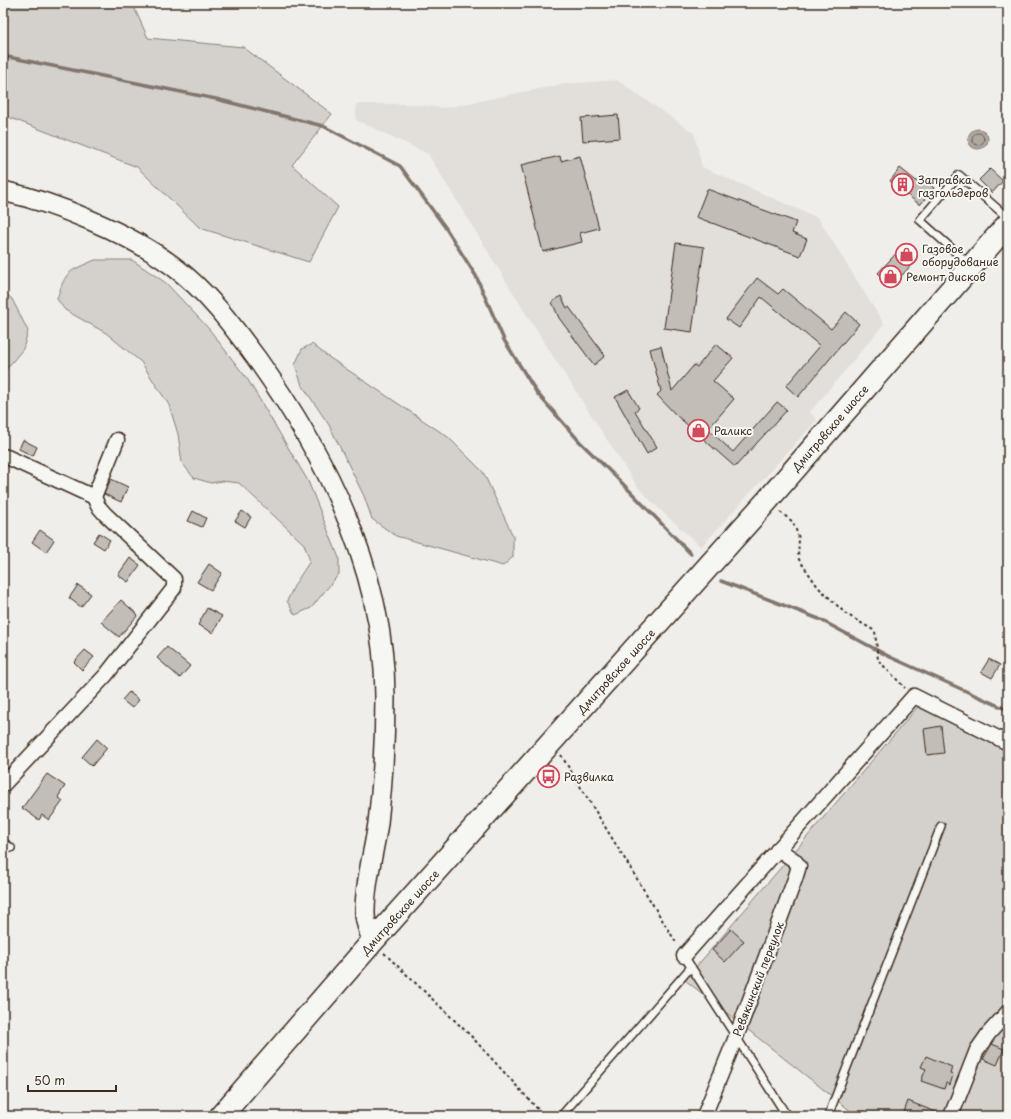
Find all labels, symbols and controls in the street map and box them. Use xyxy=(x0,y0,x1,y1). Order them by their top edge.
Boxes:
place label: Заправка газгольдеров xyxy=(918,171,989,201)
building icon: Заправка газгольдеров xyxy=(890,172,916,198)
place label: Газовое оборудование xyxy=(922,240,999,270)
shop icon: Газовое оборудование xyxy=(893,241,919,267)
shop icon: Ремонт дисков xyxy=(877,263,903,289)
place label: Ремонт дисков xyxy=(906,268,986,285)
street label: Дмитровское шоссе xyxy=(787,381,872,476)
shop icon: Раликс xyxy=(685,417,711,443)
place label: Раликс xyxy=(714,422,752,439)
street label: Дмитровское шоссе xyxy=(572,624,659,718)
bus stop icon: Развилка xyxy=(535,763,561,789)
place label: Развилка xyxy=(564,768,614,785)
street label: Дмитровское шоссе xyxy=(356,865,443,959)
street label: Ревякинский переулок xyxy=(728,919,788,1039)
scale bar xyxy=(28,1067,116,1093)
text: 50 m xyxy=(34,1071,65,1089)

